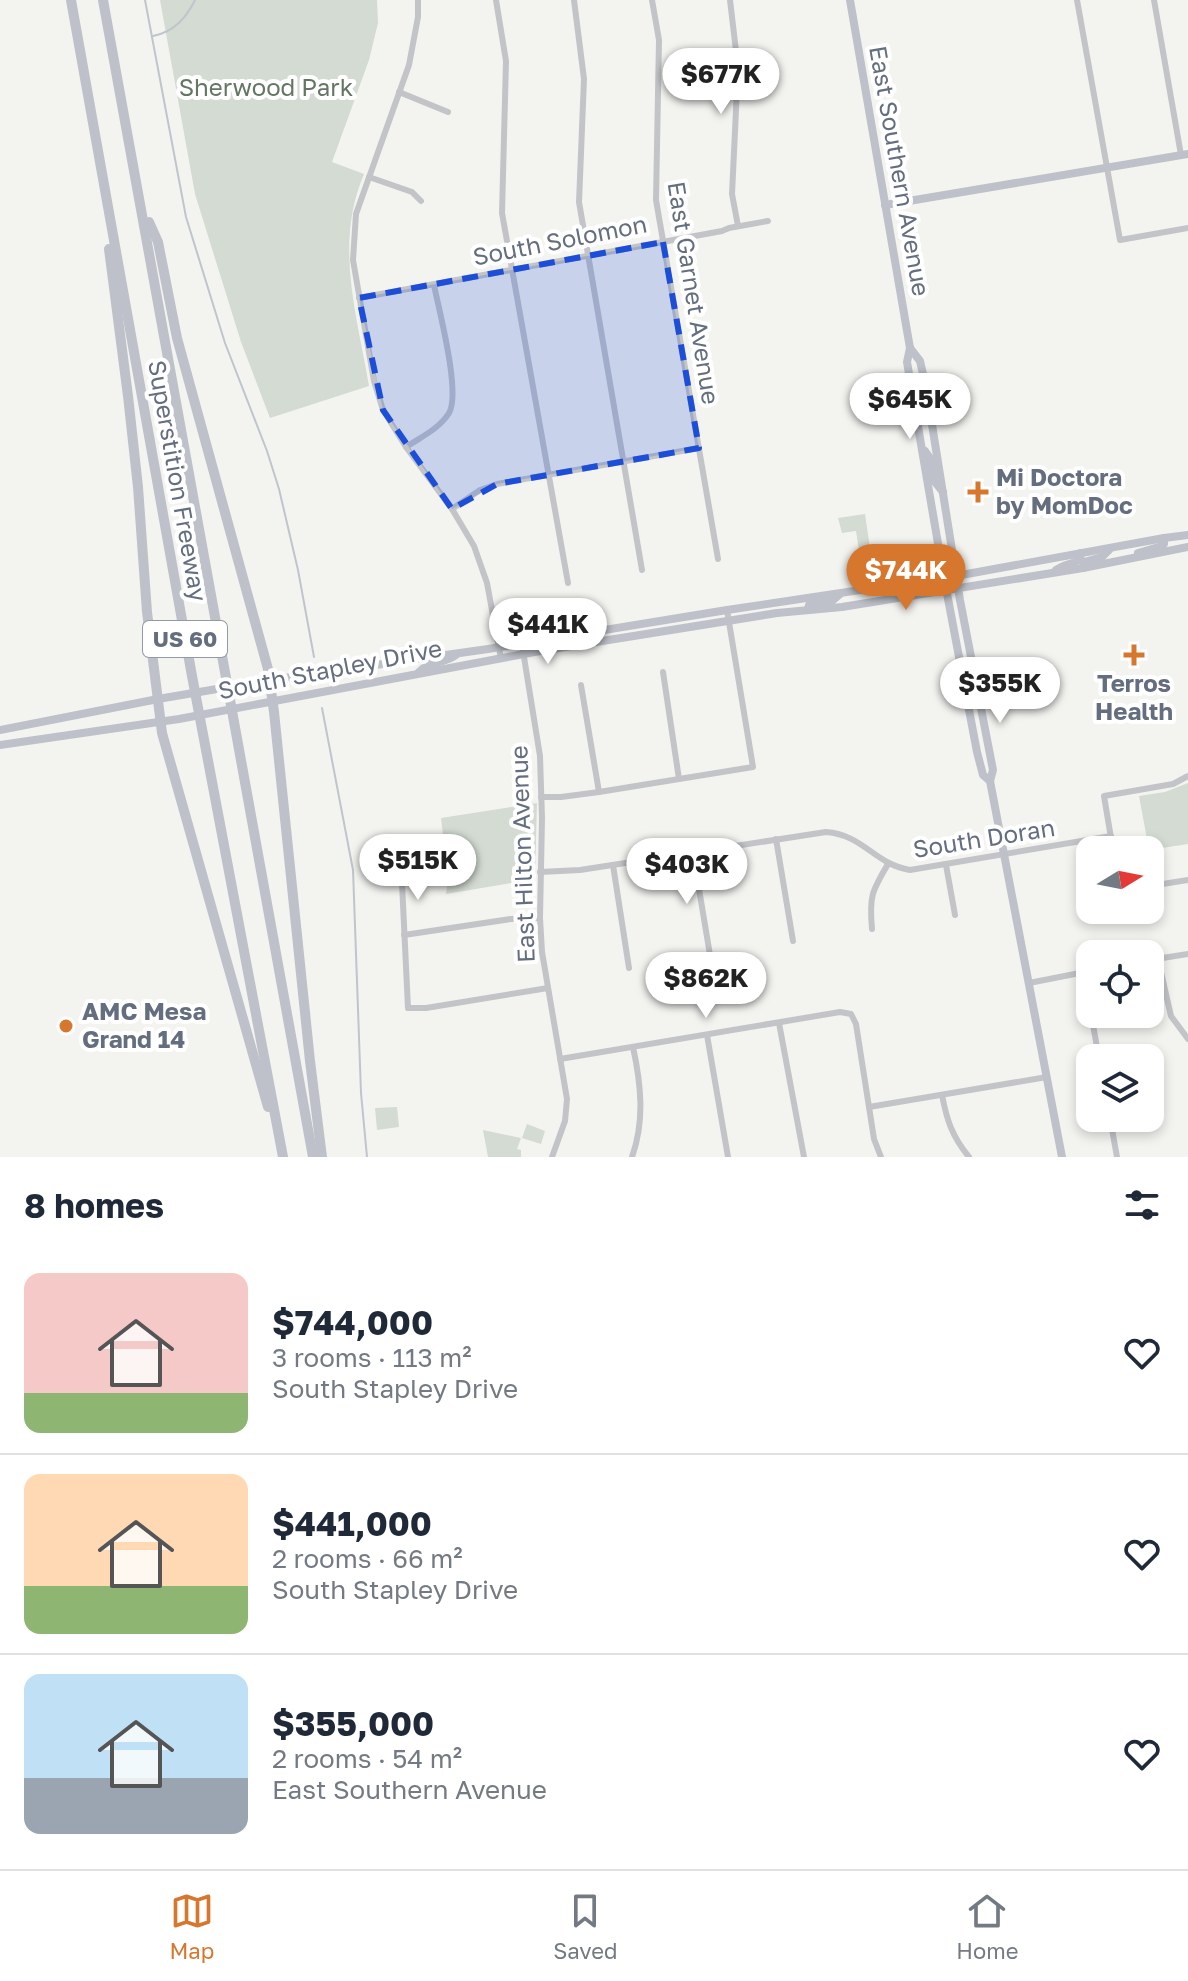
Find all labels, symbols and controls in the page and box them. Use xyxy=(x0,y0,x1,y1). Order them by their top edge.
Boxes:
street label: East Southern Avenue xyxy=(864,43,937,298)
pin: $677K xyxy=(665,48,777,116)
text: $677K xyxy=(680,58,762,89)
park label: Sherwood Park xyxy=(179,72,353,101)
street label: East Garnet Avenue xyxy=(663,179,726,406)
street label: South Solomon xyxy=(470,208,649,271)
street label: Superstition Freeway xyxy=(143,358,214,604)
pin: $645K xyxy=(854,373,966,441)
text: $645K xyxy=(868,383,952,414)
place label: Mi Doctora by MomDoc xyxy=(996,462,1133,519)
marker: Mi Doctora by MomDoc xyxy=(967,481,989,503)
pin: $744K xyxy=(850,544,962,612)
text: $744K xyxy=(865,554,947,585)
pin: $441K xyxy=(492,598,604,666)
text: $441K xyxy=(507,608,589,639)
road number: US 60 xyxy=(143,621,227,657)
street label: South Stapley Drive xyxy=(215,633,444,704)
marker: Terros Health xyxy=(1123,644,1145,666)
pin: $355K xyxy=(944,657,1056,725)
text: $355K xyxy=(958,667,1042,698)
place label: Terros Health xyxy=(1095,668,1173,725)
street label: East Hilton Avenue xyxy=(503,745,540,963)
street label: South Doran xyxy=(911,812,1057,863)
pin: $515K xyxy=(362,834,474,902)
north arrow xyxy=(1076,836,1164,924)
map controls xyxy=(1076,836,1164,1132)
pin: $403K xyxy=(631,838,743,906)
text: $515K xyxy=(377,844,459,875)
text: $403K xyxy=(644,848,730,879)
button: locate xyxy=(1076,940,1164,1028)
pin: $862K xyxy=(650,952,762,1020)
text: $862K xyxy=(663,962,749,993)
place label: AMC Mesa Grand 14 xyxy=(82,996,206,1053)
marker: AMC Mesa Grand 14 xyxy=(57,1017,75,1035)
button: layers xyxy=(1076,1044,1164,1132)
icon: filters xyxy=(1120,1183,1164,1227)
text: 8 homes xyxy=(24,1185,164,1225)
text: $744,000 xyxy=(272,1302,433,1342)
icon: home xyxy=(88,1305,184,1401)
icon: heart xyxy=(1120,1331,1164,1375)
text: 3 rooms · 113 m² xyxy=(272,1342,472,1373)
text: South Stapley Drive xyxy=(272,1373,518,1404)
text: $441,000 xyxy=(272,1503,432,1543)
icon: home xyxy=(88,1506,184,1602)
icon: heart xyxy=(1120,1532,1164,1576)
text: 2 rooms · 66 m² xyxy=(272,1543,463,1574)
text: South Stapley Drive xyxy=(272,1574,518,1605)
text: $355,000 xyxy=(272,1703,434,1743)
icon: home xyxy=(88,1706,184,1802)
icon: heart xyxy=(1120,1732,1164,1776)
text: 2 rooms · 54 m² xyxy=(272,1743,462,1774)
text: East Southern Avenue xyxy=(272,1774,547,1805)
tab: Map xyxy=(169,1889,214,1964)
tab: Saved xyxy=(553,1889,617,1964)
tab: Home xyxy=(956,1889,1019,1964)

